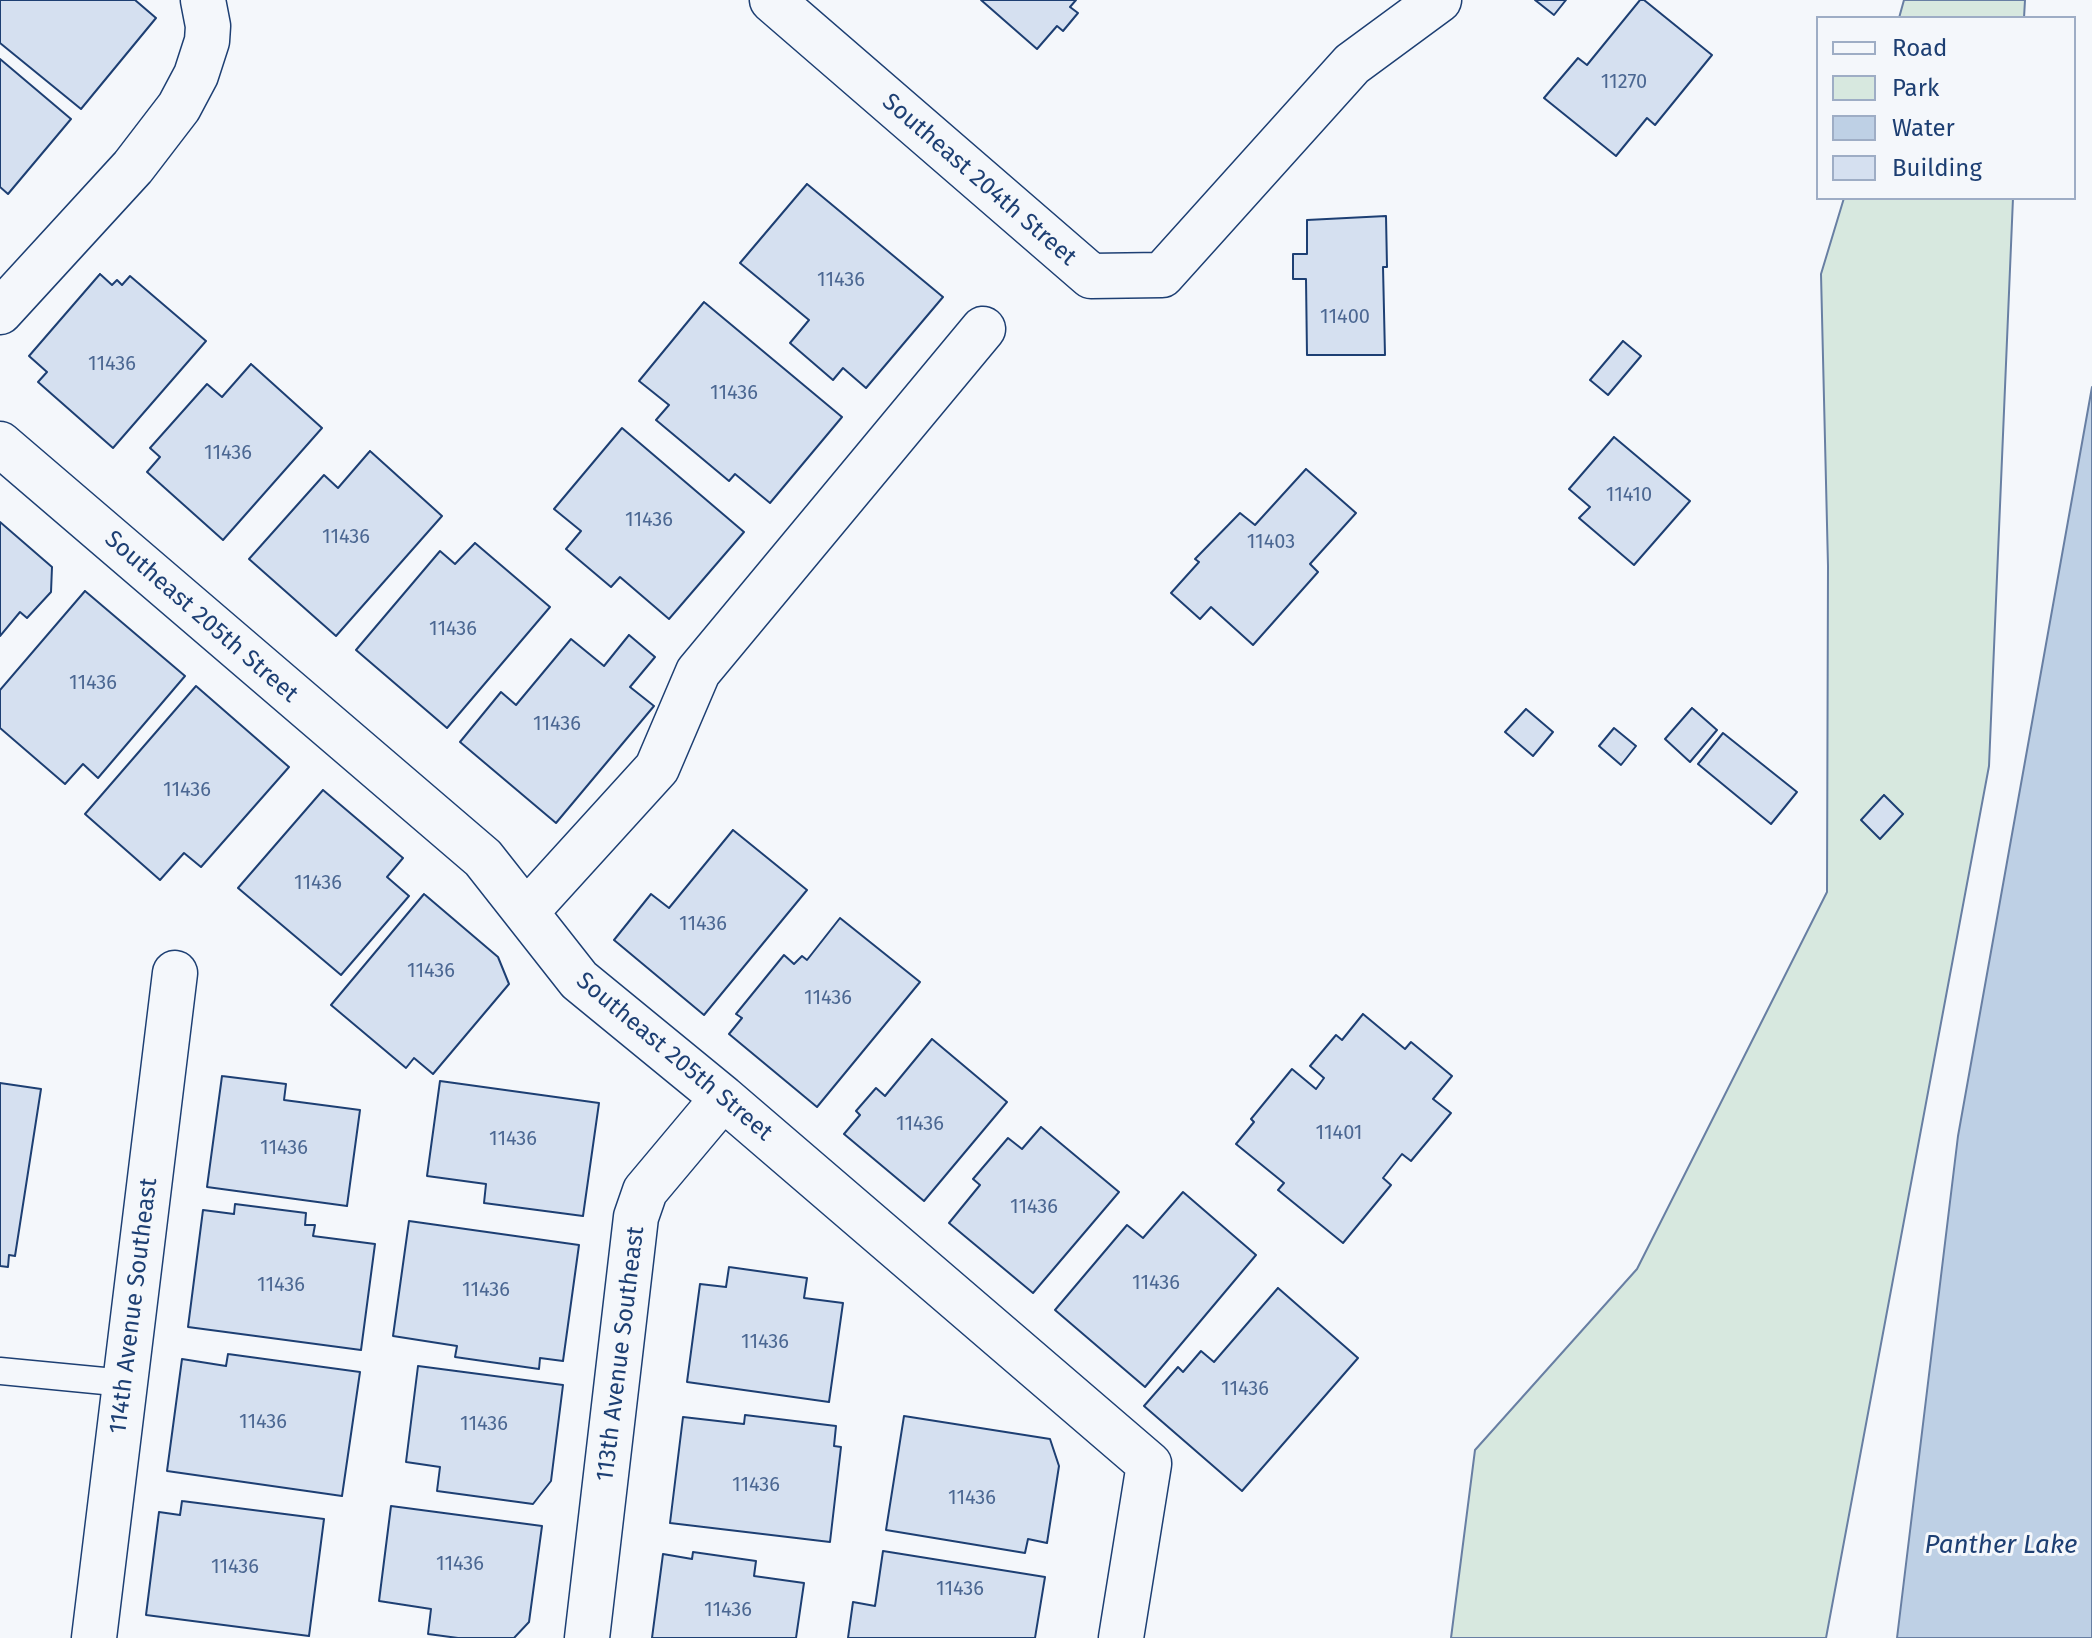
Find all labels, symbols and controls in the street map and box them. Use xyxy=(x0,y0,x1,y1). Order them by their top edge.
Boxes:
legend xyxy=(1816,16,2076,200)
text: Road xyxy=(1892,34,1947,62)
house number: 11270 xyxy=(1601,70,1647,94)
text: Park xyxy=(1892,74,1939,102)
street label: Southeast 204th Street xyxy=(876,88,1082,272)
text: Water xyxy=(1892,114,1955,142)
text: Building xyxy=(1892,154,1982,182)
house number: 11436 xyxy=(817,268,865,292)
house number: 11400 xyxy=(1320,305,1370,329)
house number: 11436 xyxy=(88,352,136,376)
house number: 11436 xyxy=(710,381,758,405)
house number: 11436 xyxy=(204,441,252,465)
house number: 11410 xyxy=(1606,483,1652,507)
house number: 11436 xyxy=(625,508,673,532)
street label: Southeast 205th Street xyxy=(98,525,304,709)
house number: 11436 xyxy=(322,525,370,549)
house number: 11403 xyxy=(1247,530,1295,554)
house number: 11436 xyxy=(429,617,477,641)
house number: 11436 xyxy=(69,671,117,695)
house number: 11436 xyxy=(533,712,581,736)
house number: 11436 xyxy=(163,778,211,802)
house number: 11436 xyxy=(294,871,342,895)
house number: 11436 xyxy=(679,912,727,936)
house number: 11436 xyxy=(407,959,455,983)
street label: Southeast 205th Street xyxy=(570,967,778,1147)
house number: 11436 xyxy=(804,986,852,1010)
house number: 11436 xyxy=(896,1112,944,1136)
house number: 11401 xyxy=(1316,1121,1362,1145)
house number: 11436 xyxy=(489,1127,537,1151)
house number: 11436 xyxy=(260,1136,308,1160)
street label: 114th Avenue Southeast xyxy=(104,1176,164,1436)
house number: 11436 xyxy=(1010,1195,1058,1219)
street label: 113th Avenue Southeast xyxy=(591,1225,651,1483)
house number: 11436 xyxy=(1132,1271,1180,1295)
house number: 11436 xyxy=(257,1273,305,1297)
house number: 11436 xyxy=(462,1278,510,1302)
house number: 11436 xyxy=(741,1330,789,1354)
house number: 11436 xyxy=(1221,1377,1269,1401)
house number: 11436 xyxy=(239,1410,287,1434)
house number: 11436 xyxy=(460,1412,508,1436)
house number: 11436 xyxy=(732,1473,780,1497)
house number: 11436 xyxy=(948,1486,996,1510)
water label: Panther Lake xyxy=(1924,1530,2078,1562)
house number: 11436 xyxy=(436,1552,484,1576)
house number: 11436 xyxy=(211,1555,259,1579)
house number: 11436 xyxy=(936,1577,984,1601)
house number: 11436 xyxy=(704,1598,752,1622)

